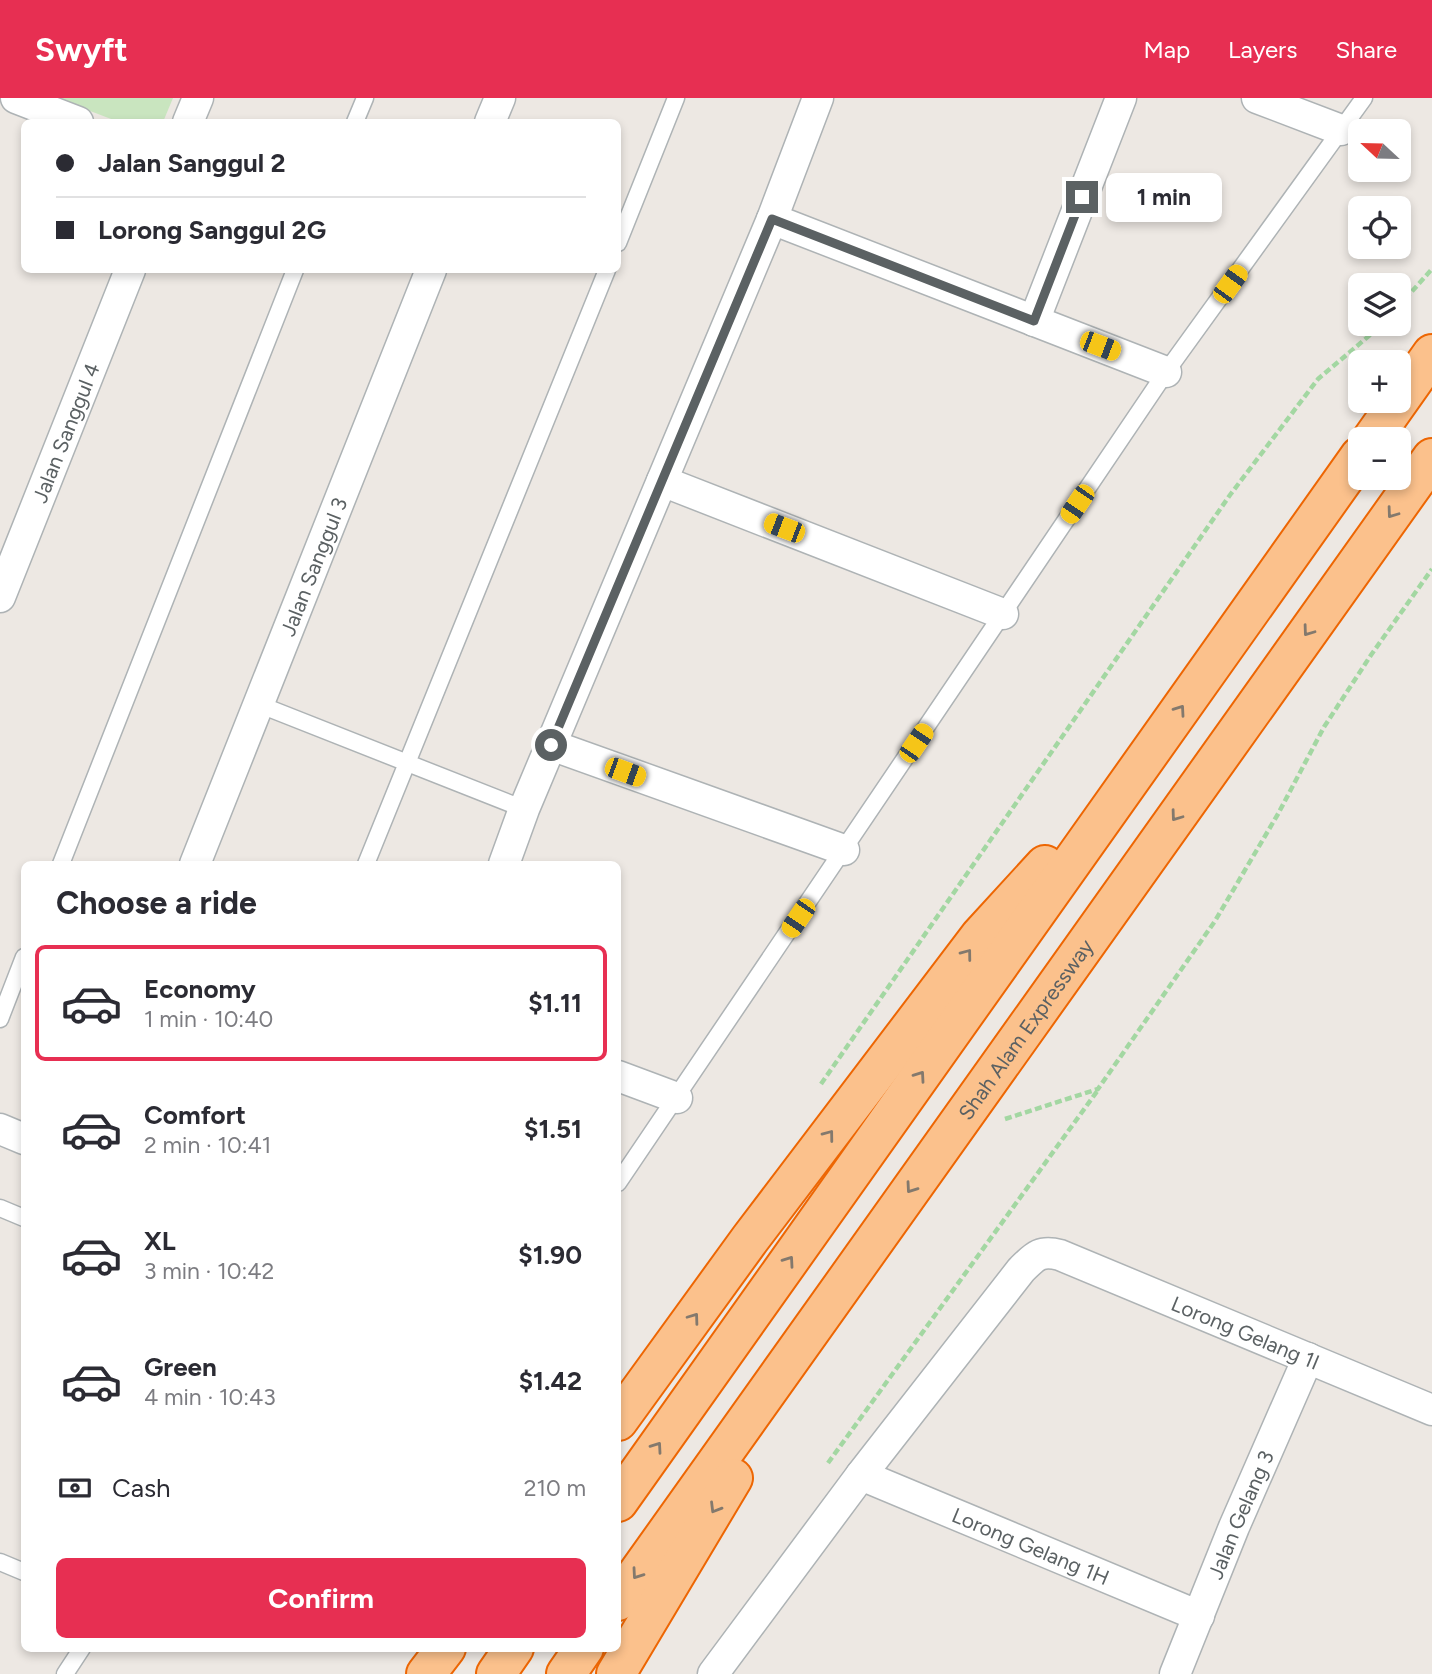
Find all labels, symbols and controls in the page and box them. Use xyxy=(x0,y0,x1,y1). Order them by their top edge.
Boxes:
text: Swyft xyxy=(35,30,128,69)
text: Map xyxy=(1143,35,1190,64)
text: Layers xyxy=(1228,35,1297,64)
text: Share xyxy=(1335,35,1397,64)
north arrow xyxy=(1348,119,1410,182)
map controls xyxy=(1348,119,1411,490)
text: Jalan Sanggul 2 xyxy=(98,147,286,179)
callout: 1 min xyxy=(1106,172,1222,222)
route end xyxy=(1066,181,1098,213)
text: 1 min xyxy=(1137,183,1191,211)
button: locate xyxy=(1348,196,1411,259)
text: Lorong Sanggul 2G xyxy=(98,214,326,246)
car xyxy=(1210,261,1251,307)
button: layers xyxy=(1348,273,1411,336)
car xyxy=(1077,329,1124,363)
button: + xyxy=(1348,350,1411,413)
street label: Jalan Sanggul 4 xyxy=(26,359,104,506)
button: − xyxy=(1348,427,1411,490)
car xyxy=(1057,481,1098,527)
street label: Jalan Sanggul 3 xyxy=(274,494,352,639)
one-way arrow xyxy=(1388,505,1400,518)
car xyxy=(761,511,808,545)
one-way arrow xyxy=(1304,623,1316,636)
one-way arrow xyxy=(1172,705,1184,718)
car xyxy=(896,720,937,766)
route start xyxy=(535,729,567,761)
car xyxy=(602,755,649,789)
one-way arrow xyxy=(1172,808,1184,821)
text: Choose a ride xyxy=(56,884,257,922)
car xyxy=(778,895,819,941)
street label: Shah Alam Expressway xyxy=(952,934,1098,1124)
one-way arrow xyxy=(958,949,971,961)
icon: car xyxy=(60,972,123,1035)
text: Economy xyxy=(144,973,256,1005)
text: $1.11 xyxy=(528,987,582,1019)
text: 1 min · 10:40 xyxy=(144,1005,273,1033)
one-way arrow xyxy=(912,1071,925,1084)
icon: car xyxy=(60,1098,123,1161)
text: Comfort xyxy=(144,1099,246,1131)
text: $1.51 xyxy=(524,1113,582,1145)
one-way arrow xyxy=(821,1130,834,1143)
text: 2 min · 10:41 xyxy=(144,1131,271,1159)
one-way arrow xyxy=(907,1180,919,1192)
icon: car xyxy=(60,1224,123,1287)
text: XL xyxy=(144,1225,176,1257)
text: $1.90 xyxy=(518,1239,582,1271)
one-way arrow xyxy=(781,1256,793,1269)
text: 3 min · 10:42 xyxy=(144,1257,274,1285)
street label: Lorong Gelang 1I xyxy=(1168,1290,1323,1374)
one-way arrow xyxy=(686,1313,698,1325)
icon: car xyxy=(60,1350,123,1413)
text: Green xyxy=(144,1351,217,1383)
text: $1.42 xyxy=(519,1365,582,1397)
text: 4 min · 10:43 xyxy=(144,1383,276,1411)
one-way arrow xyxy=(649,1442,661,1455)
street label: Jalan Gelang 3 xyxy=(1202,1447,1278,1583)
icon: cash xyxy=(56,1469,94,1507)
text: Cash xyxy=(112,1472,171,1504)
text: 210 m xyxy=(524,1474,586,1502)
one-way arrow xyxy=(711,1500,724,1513)
street label: Lorong Gelang 1H xyxy=(948,1502,1113,1590)
button: Confirm xyxy=(56,1558,586,1638)
one-way arrow xyxy=(633,1566,645,1579)

